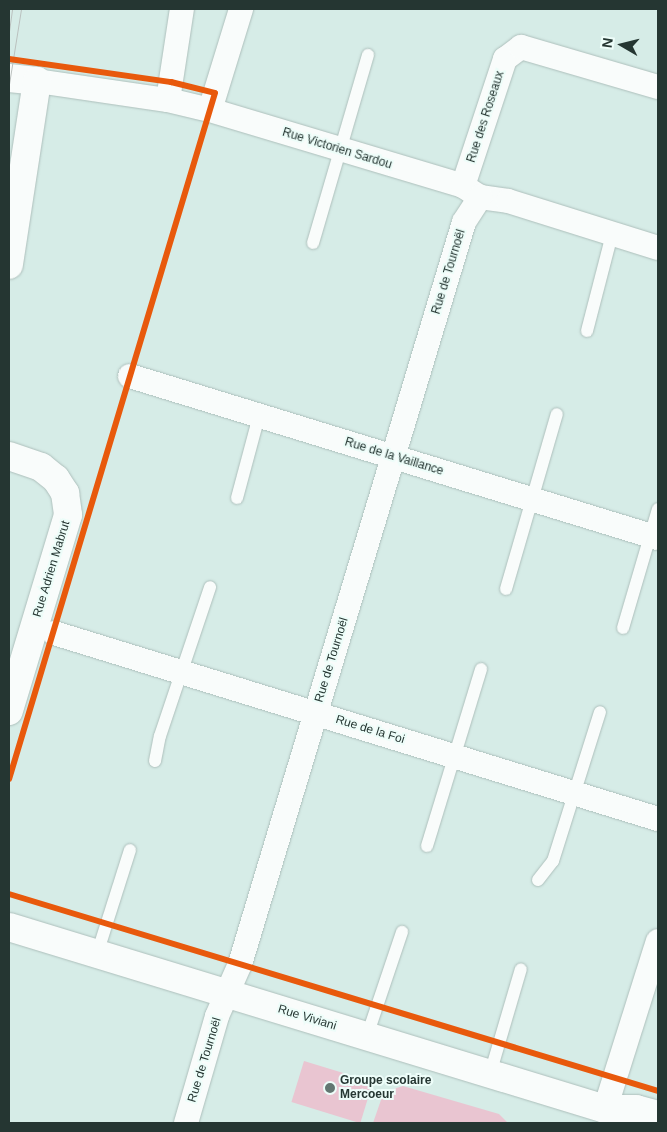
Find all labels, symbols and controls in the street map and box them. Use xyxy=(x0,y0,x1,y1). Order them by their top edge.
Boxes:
north arrow xyxy=(597,20,647,70)
text: N xyxy=(599,37,616,49)
street label: Rue des Roseaux xyxy=(464,69,508,165)
street label: Rue Victorien Sardou xyxy=(280,125,394,173)
street label: Rue de Tournoël xyxy=(429,228,469,316)
street label: Rue de la Vaillance xyxy=(343,435,445,479)
street label: Rue Adrien Mabrut xyxy=(30,519,74,619)
street label: Rue de Tournoël xyxy=(312,616,352,704)
street label: Rue de la Foi xyxy=(334,713,406,747)
street label: Rue Viviani xyxy=(276,1002,338,1034)
street label: Rue de Tournoël xyxy=(185,1016,225,1104)
place label: Groupe scolaire Mercoeur xyxy=(340,1074,431,1102)
marker: Groupe scolaire Mercoeur xyxy=(324,1082,336,1094)

